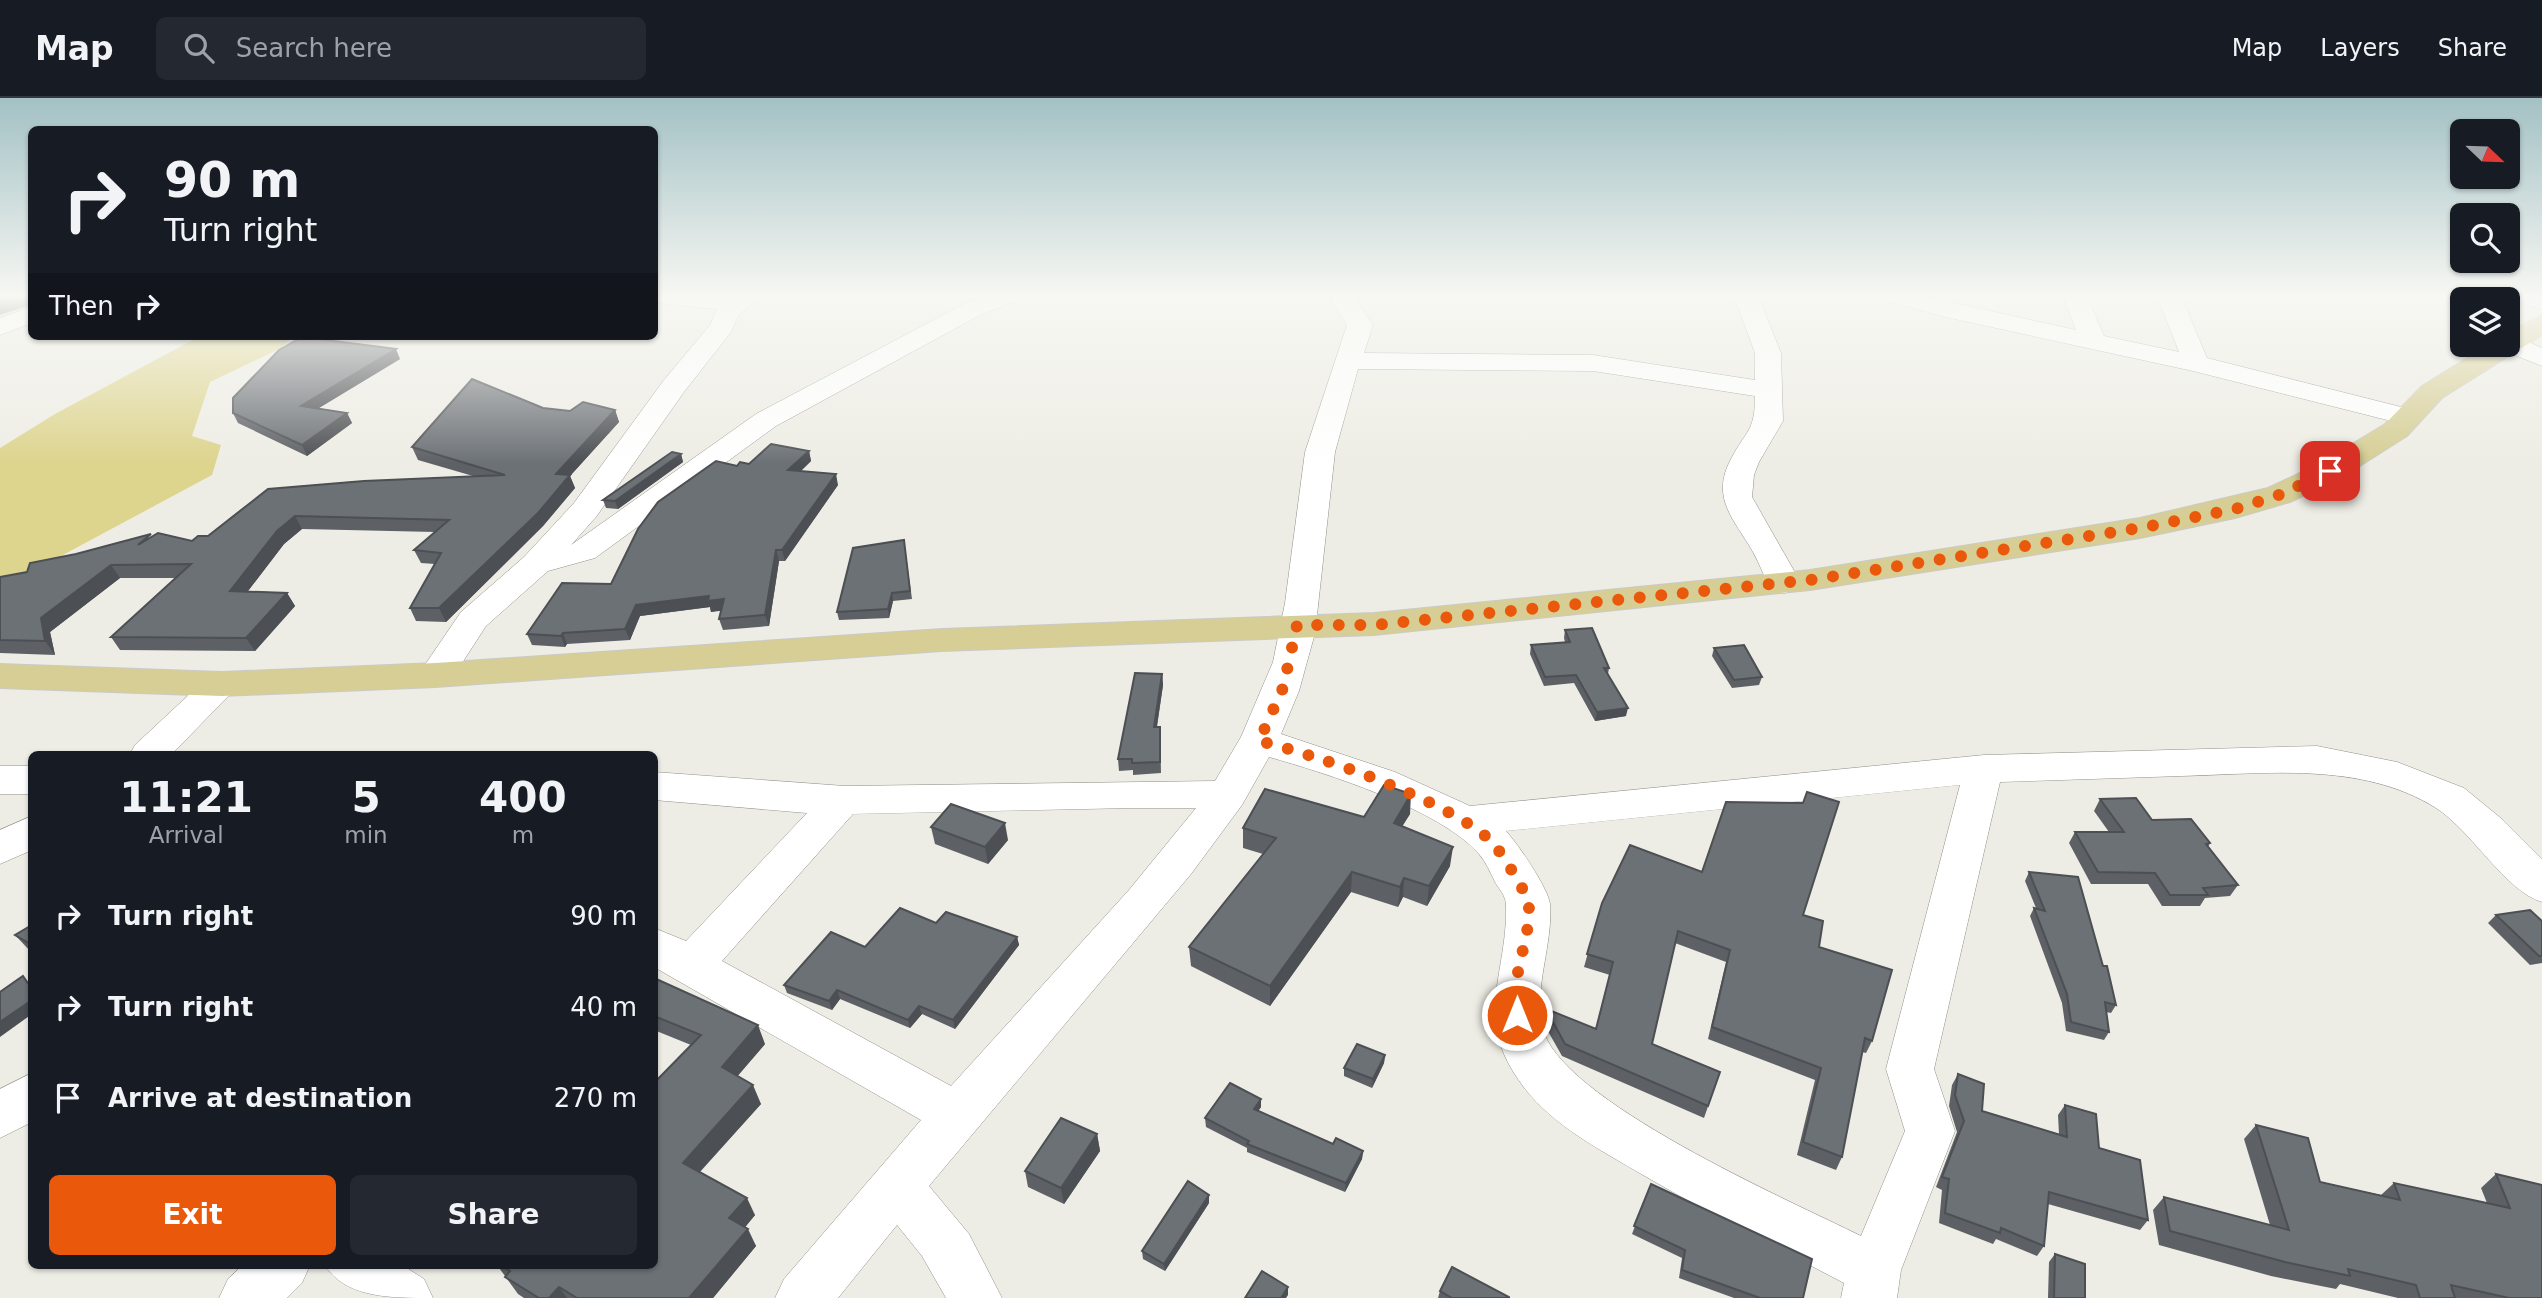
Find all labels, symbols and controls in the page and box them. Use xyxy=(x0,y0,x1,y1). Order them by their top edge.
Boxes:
search box xyxy=(156,17,646,80)
text: Map xyxy=(35,29,114,68)
icon: search xyxy=(180,29,218,67)
text: Search here xyxy=(236,33,392,63)
text: Map xyxy=(2232,34,2282,62)
text: Layers xyxy=(2320,34,2400,62)
text: Share xyxy=(2438,34,2507,62)
north arrow xyxy=(2450,119,2520,189)
map controls xyxy=(2450,119,2520,357)
text: 90 m xyxy=(164,152,300,209)
icon: right xyxy=(49,154,140,245)
button: search xyxy=(2450,203,2520,273)
text: Turn right xyxy=(164,211,317,249)
icon: right xyxy=(128,287,166,325)
button: layers xyxy=(2450,287,2520,357)
text: Then xyxy=(49,291,114,321)
pin xyxy=(2300,441,2360,501)
icon: arrive xyxy=(2311,452,2349,490)
text: 11:21 xyxy=(119,773,253,822)
text: 5 xyxy=(351,773,381,822)
text: 400 xyxy=(479,773,567,822)
text: Arrival xyxy=(149,822,224,848)
text: min xyxy=(344,822,388,848)
text: m xyxy=(512,822,534,848)
icon: right xyxy=(49,897,87,935)
text: Turn right xyxy=(108,901,253,931)
text: 90 m xyxy=(570,901,637,931)
position arrow xyxy=(1480,978,1554,1052)
icon: right xyxy=(49,988,87,1026)
text: Turn right xyxy=(108,992,253,1022)
text: 40 m xyxy=(570,992,637,1022)
icon: arrive xyxy=(49,1079,87,1117)
text: Arrive at destination xyxy=(108,1083,412,1113)
text: 270 m xyxy=(554,1083,637,1113)
button: Exit xyxy=(49,1175,336,1255)
button: Share xyxy=(350,1175,637,1255)

